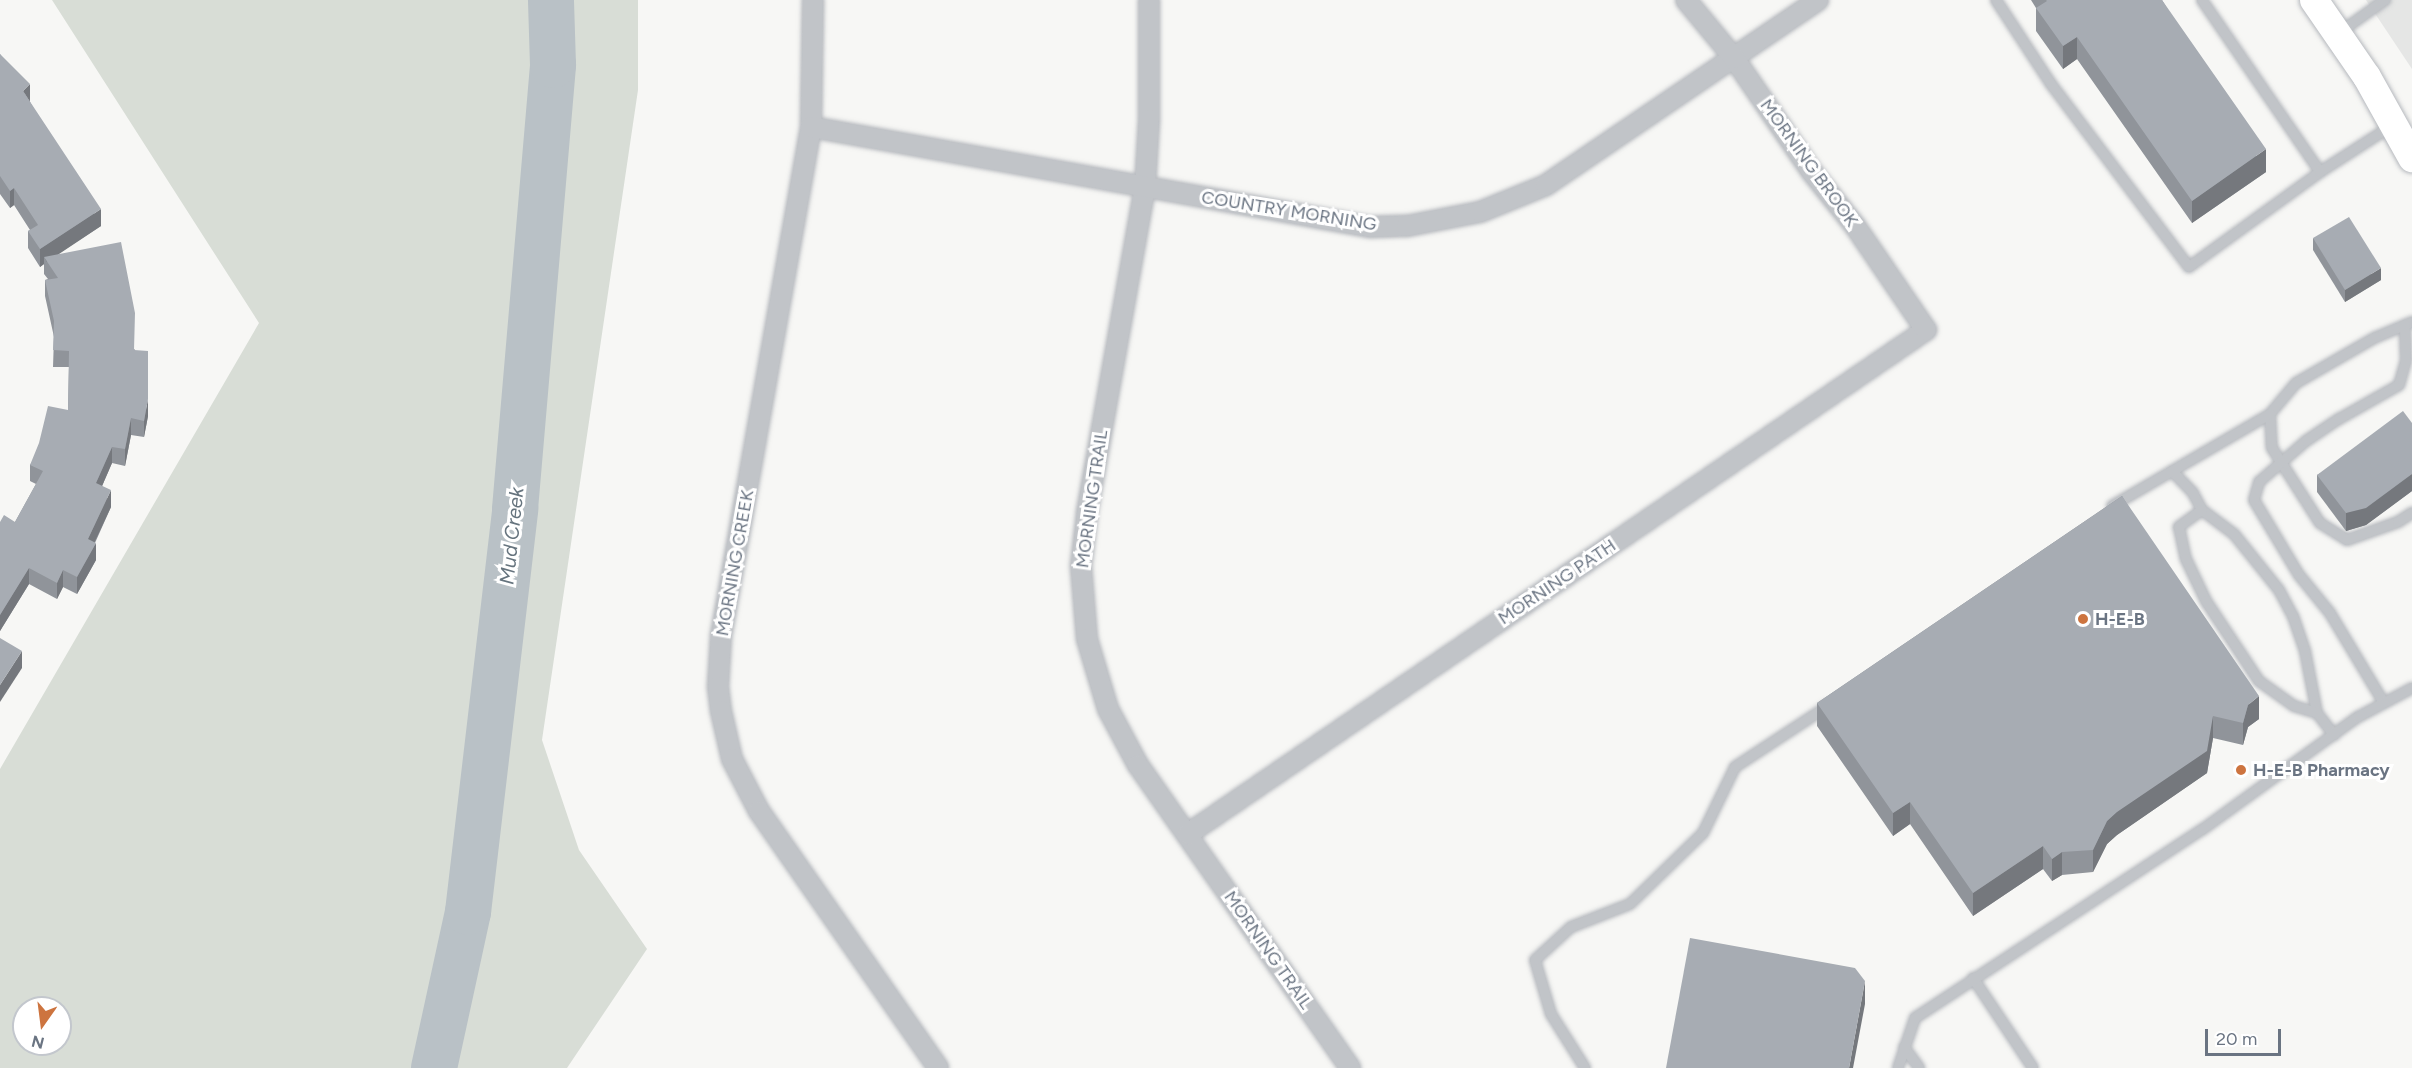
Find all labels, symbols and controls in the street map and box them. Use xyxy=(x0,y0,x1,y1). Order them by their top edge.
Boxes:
street label: MORNING BROOK xyxy=(1755,95,1863,231)
street label: COUNTRY MORNING xyxy=(1200,186,1378,236)
street label: MORNING TRAIL xyxy=(1072,429,1112,569)
water label: Mud Creek xyxy=(495,486,529,586)
street label: MORNING CREEK xyxy=(712,488,758,638)
street label: MORNING PATH xyxy=(1494,535,1620,629)
place label: H-E-B xyxy=(2095,608,2145,630)
marker: H-E-B xyxy=(2076,612,2090,626)
place label: H-E-B Pharmacy xyxy=(2253,759,2390,781)
marker: H-E-B Pharmacy xyxy=(2234,763,2248,777)
street label: MORNING TRAIL xyxy=(1219,887,1317,1013)
north arrow xyxy=(12,996,72,1056)
scale bar xyxy=(2208,1017,2284,1055)
text: 20 m xyxy=(2216,1028,2257,1050)
text: N xyxy=(30,1031,46,1053)

